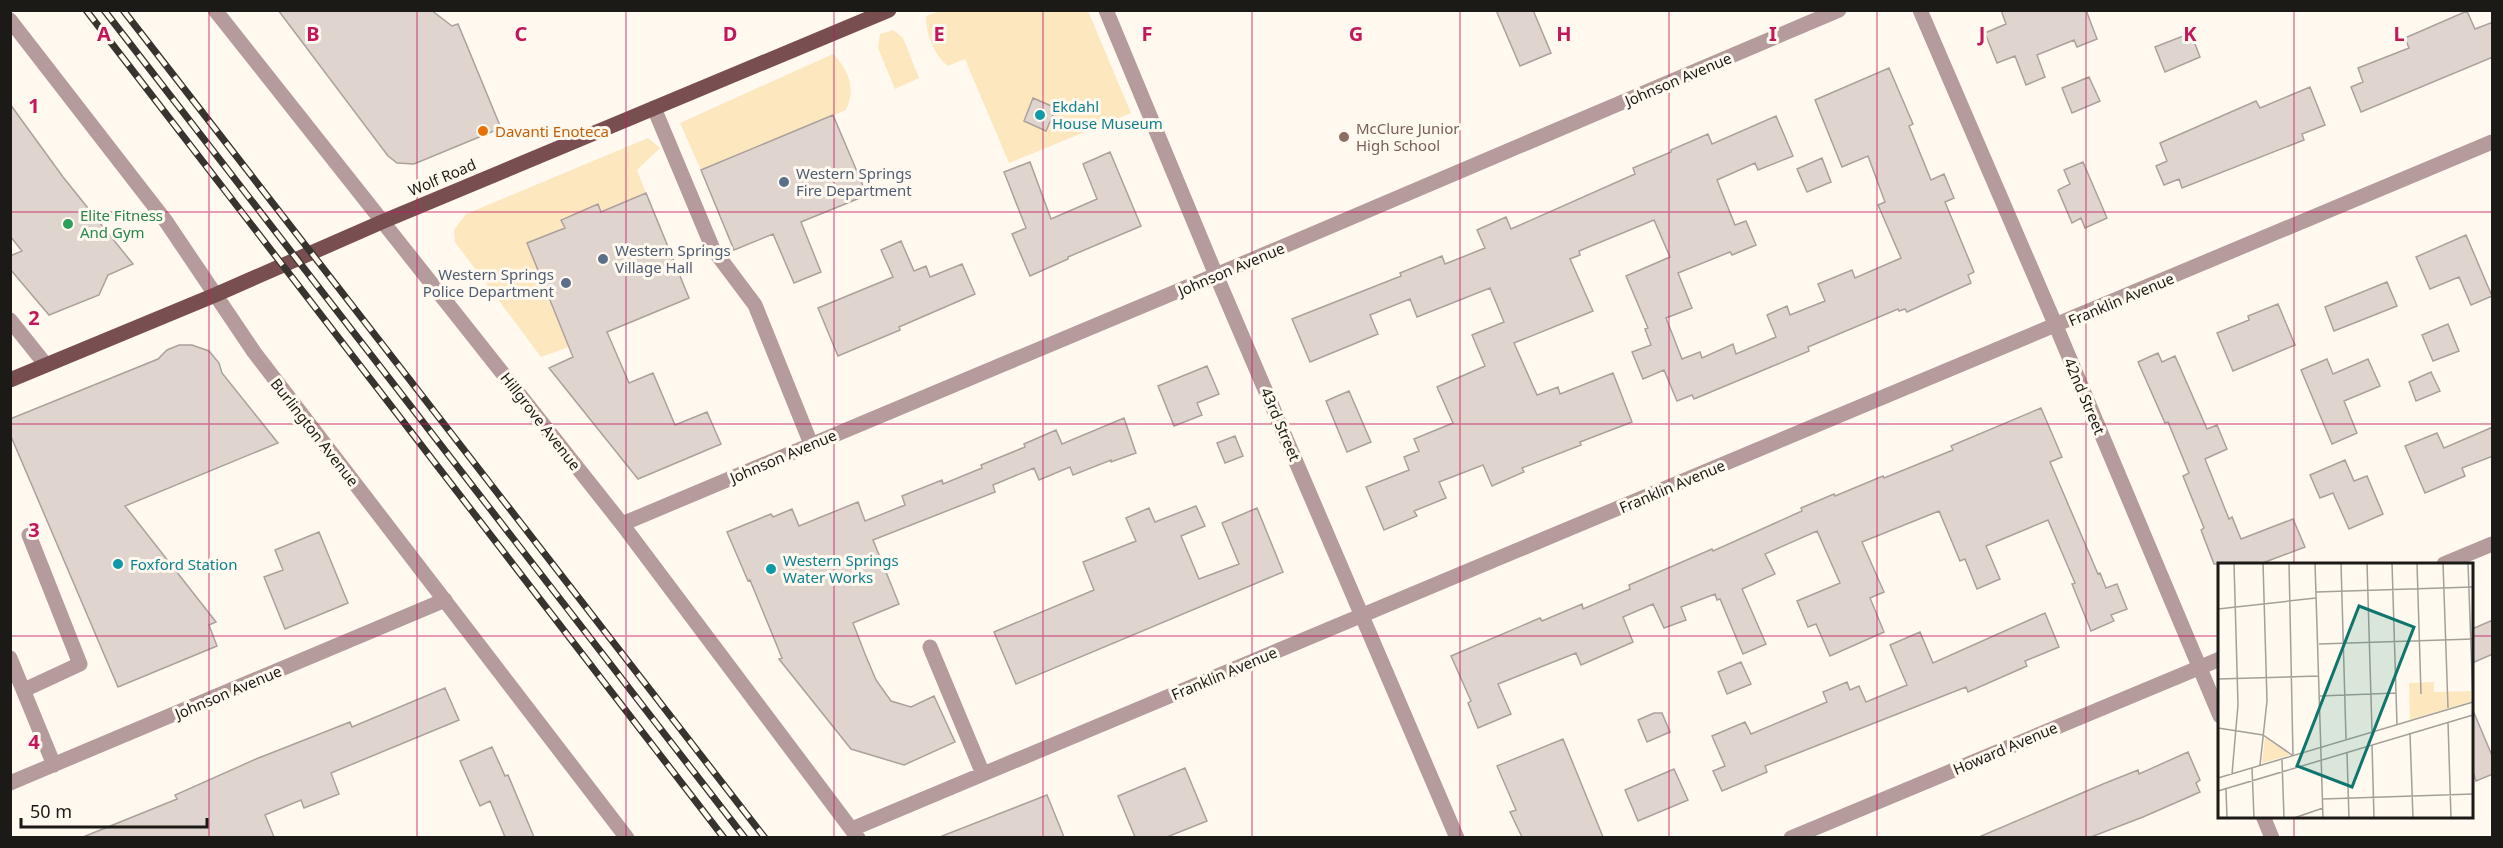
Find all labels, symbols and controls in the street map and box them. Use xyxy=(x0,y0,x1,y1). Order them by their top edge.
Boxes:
text: A xyxy=(97,20,111,47)
text: B xyxy=(306,20,320,47)
text: C xyxy=(515,20,528,47)
text: D xyxy=(723,20,737,47)
text: E xyxy=(933,20,945,47)
text: F xyxy=(1142,20,1152,47)
text: G xyxy=(1349,20,1363,47)
text: H xyxy=(1556,20,1572,47)
text: I xyxy=(1769,20,1777,47)
text: J xyxy=(1977,20,1985,47)
text: K xyxy=(2183,20,2197,47)
text: L xyxy=(2393,20,2405,47)
street label: Johnson Avenue xyxy=(1620,48,1734,111)
text: 1 xyxy=(28,92,40,119)
place label: Ekdahl House Museum xyxy=(1052,96,1163,133)
marker: Ekdahl House Museum xyxy=(1033,108,1047,122)
place label: McClure Junior High School xyxy=(1356,118,1459,155)
place label: Davanti Enoteca xyxy=(495,121,609,141)
marker: Davanti Enoteca xyxy=(476,124,490,138)
marker: McClure Junior High School xyxy=(1337,130,1351,144)
street label: Wolf Road xyxy=(405,154,479,200)
place label: Western Springs Fire Department xyxy=(796,163,912,200)
marker: Western Springs Fire Department xyxy=(777,175,791,189)
place label: Elite Fitness And Gym xyxy=(80,205,163,242)
marker: Elite Fitness And Gym xyxy=(61,217,75,231)
street label: Johnson Avenue xyxy=(1173,238,1287,301)
place label: Western Springs Village Hall xyxy=(615,240,731,277)
marker: Western Springs Village Hall xyxy=(596,252,610,266)
place label: Western Springs Police Department xyxy=(423,264,555,301)
street label: Franklin Avenue xyxy=(2065,268,2177,330)
marker: Western Springs Police Department xyxy=(559,276,573,290)
text: 2 xyxy=(28,304,40,331)
street label: 42nd Street xyxy=(2060,355,2110,438)
street label: Hillgrove Avenue xyxy=(496,368,586,474)
street label: Burlington Avenue xyxy=(267,374,363,490)
street label: 43rd Street xyxy=(1257,384,1306,464)
street label: Johnson Avenue xyxy=(725,425,839,488)
street label: Franklin Avenue xyxy=(1616,455,1728,517)
text: 3 xyxy=(28,516,40,543)
place label: Western Springs Water Works xyxy=(783,550,899,587)
place label: Foxford Station xyxy=(130,554,237,574)
marker: Foxford Station xyxy=(111,557,125,571)
marker: Western Springs Water Works xyxy=(764,562,778,576)
inset map xyxy=(2218,563,2473,818)
street label: Franklin Avenue xyxy=(1168,642,1280,704)
street label: Johnson Avenue xyxy=(170,661,284,724)
street label: Howard Avenue xyxy=(1950,717,2060,779)
text: 4 xyxy=(28,728,40,755)
scale bar xyxy=(21,791,207,829)
text: 50 m xyxy=(30,799,72,823)

